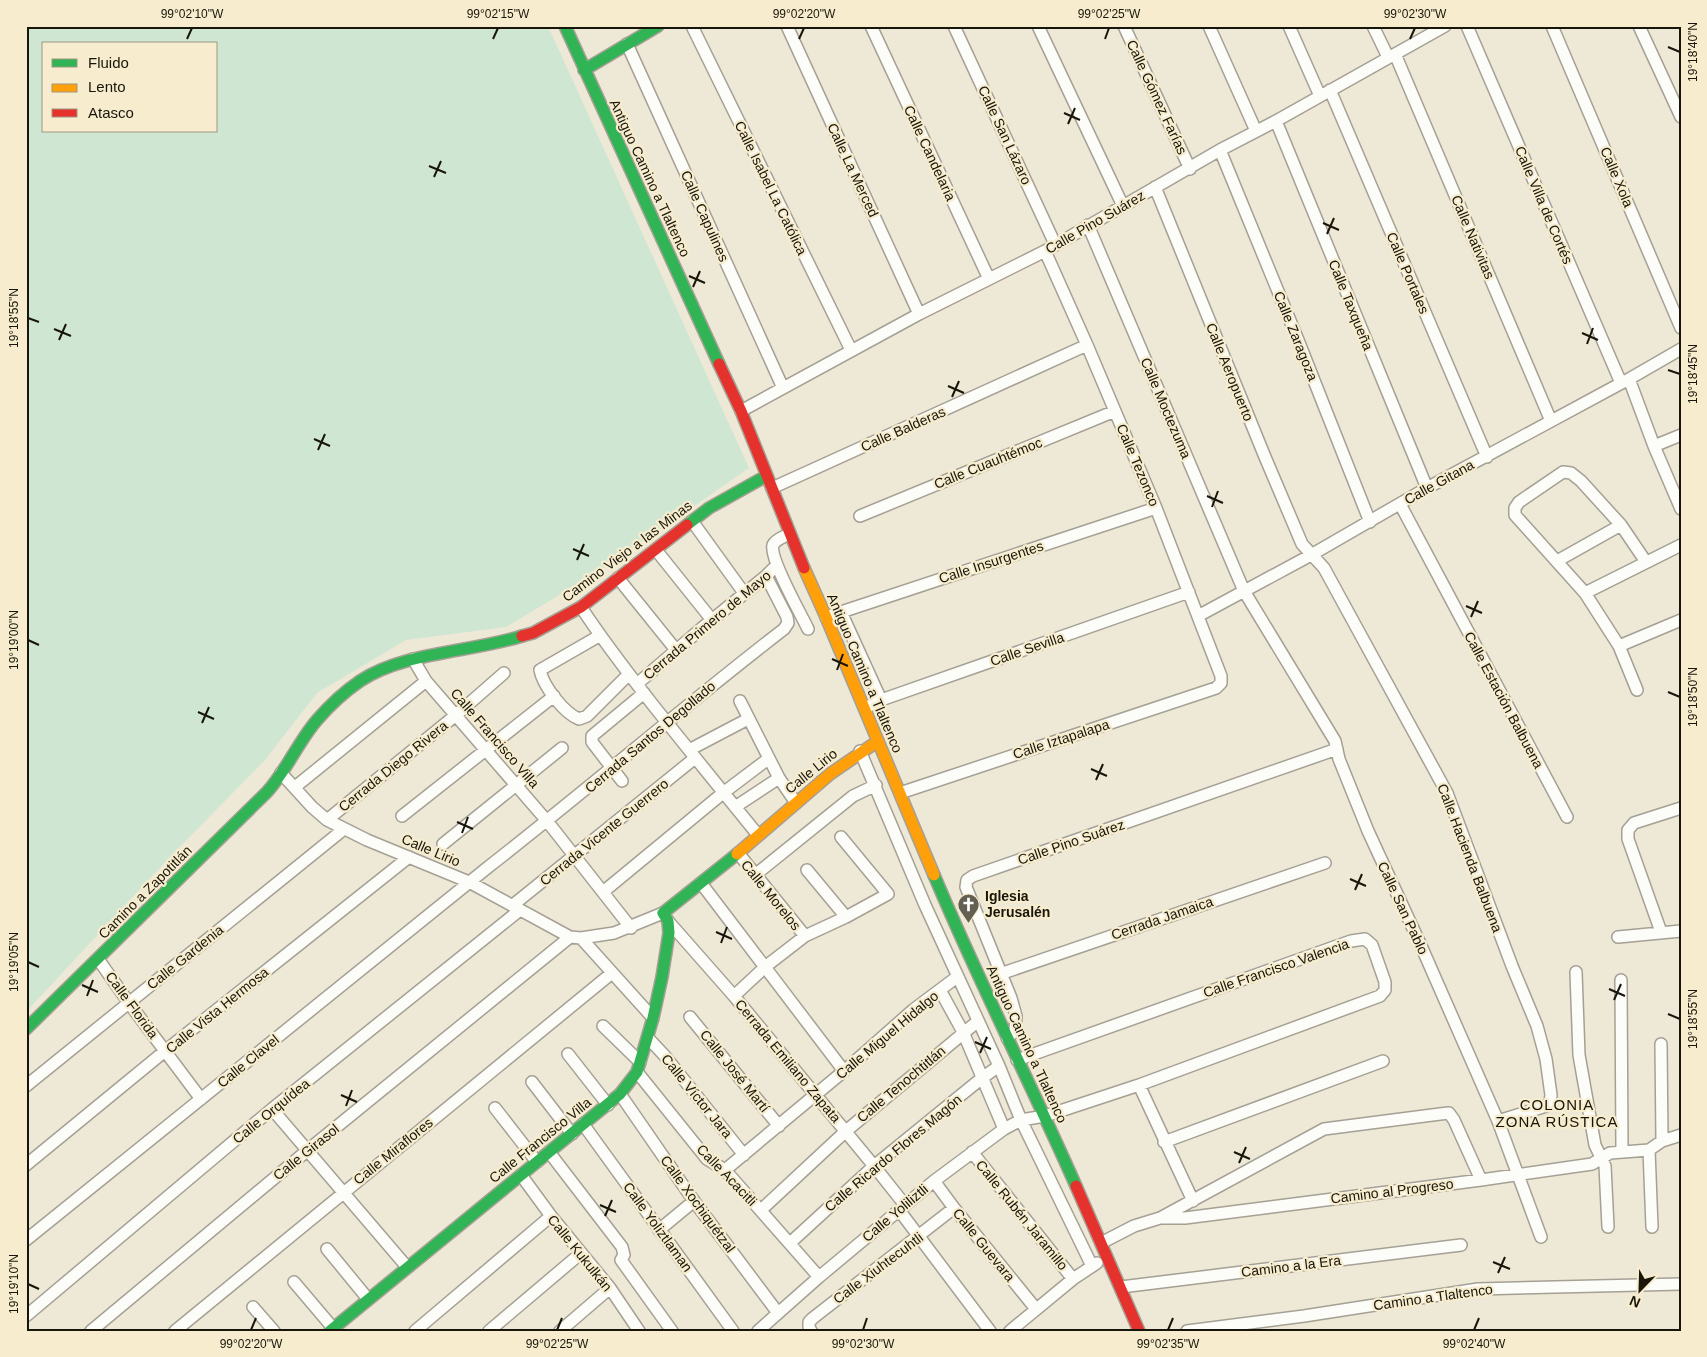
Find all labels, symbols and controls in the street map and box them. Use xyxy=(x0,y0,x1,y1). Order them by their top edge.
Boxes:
text: 99°02'10"W xyxy=(161,7,224,21)
text: 99°02'15"W xyxy=(467,7,530,21)
text: 99°02'20"W xyxy=(773,7,836,21)
text: 99°02'25"W xyxy=(1078,7,1141,21)
text: 99°02'30"W xyxy=(1384,7,1447,21)
text: 19°18'40"N xyxy=(1686,22,1700,82)
street label: Calle Gómez Farías xyxy=(1123,37,1191,157)
legend xyxy=(42,42,218,132)
text: Fluido xyxy=(88,54,129,71)
text: Lento xyxy=(88,78,126,95)
street label: Calle San Lázaro xyxy=(975,83,1035,187)
street label: Antiguo Camino a Tlaltenco xyxy=(606,97,694,259)
street label: Calle Candelaria xyxy=(901,103,959,203)
text: Atasco xyxy=(88,104,134,121)
street label: Calle Isabel La Católica xyxy=(732,118,811,258)
street label: Calle La Merced xyxy=(824,120,882,220)
street label: Calle Villa de Cortés xyxy=(1512,144,1576,266)
street label: Calle Xola xyxy=(1597,144,1637,210)
street label: Calle Capulines xyxy=(678,168,732,264)
street label: Calle Pino Suárez xyxy=(1042,187,1148,257)
street label: Calle Nativitas xyxy=(1448,193,1498,281)
street label: Calle Portales xyxy=(1384,230,1432,316)
street label: Calle Taxqueña xyxy=(1326,257,1377,353)
text: 19°18'55"N xyxy=(7,288,21,348)
street label: Calle Zaragoza xyxy=(1271,289,1321,383)
street label: Calle Aeropuerto xyxy=(1203,321,1257,424)
text: 19°18'45"N xyxy=(1686,344,1700,404)
street label: Calle Moctezuma xyxy=(1138,355,1195,461)
street label: Calle Balderas xyxy=(858,403,948,455)
street label: Calle Tezonco xyxy=(1114,422,1163,509)
street label: Calle Cuauhtémoc xyxy=(932,434,1044,492)
street label: Calle Gitana xyxy=(1401,456,1477,508)
street label: Camino Viejo a las Minas xyxy=(559,497,695,605)
street label: Calle Insurgentes xyxy=(937,538,1045,586)
street label: Cerrada Primero de Mayo xyxy=(640,567,774,683)
street label: Antiguo Camino a Tlaltenco xyxy=(824,591,906,755)
text: 19°19'00"N xyxy=(7,610,21,670)
street label: Calle Sevilla xyxy=(988,629,1066,669)
street label: Calle Estación Balbuena xyxy=(1461,629,1547,771)
text: 19°18'50"N xyxy=(1686,667,1700,727)
street label: Cerrada Santos Degollado xyxy=(582,678,718,796)
street label: Calle Francisco Villa xyxy=(447,685,543,791)
street label: Calle Iztapalapa xyxy=(1011,716,1111,762)
street label: Cerrada Diego Rivera xyxy=(335,717,451,815)
street label: Calle Lirio xyxy=(782,745,840,797)
street label: Cerrada Vicente Guerrero xyxy=(536,775,672,889)
street label: Calle Hacienda Balbuena xyxy=(1434,781,1506,935)
street label: Calle Pino Suárez xyxy=(1015,816,1127,868)
street label: Calle Lirio xyxy=(399,830,463,870)
street label: Camino a Zapotitlán xyxy=(95,842,195,942)
street label: Calle Morelos xyxy=(738,857,804,933)
street label: Calle San Pablo xyxy=(1375,859,1432,957)
place label: Iglesia Jerusalén xyxy=(985,888,1050,920)
church icon: Iglesia Jerusalén xyxy=(957,892,981,923)
street label: Cerrada Jamaica xyxy=(1109,893,1215,943)
street label: Calle Gardenia xyxy=(144,921,226,993)
text: 19°19'05"N xyxy=(7,932,21,992)
street label: Calle Francisco Valencia xyxy=(1201,935,1351,1000)
street label: Antiguo Camino a Tlaltenco xyxy=(983,963,1071,1125)
street label: Calle Vista Hermosa xyxy=(162,964,272,1056)
street label: Calle Florida xyxy=(102,969,162,1042)
street label: Calle Miguel Hidalgo xyxy=(833,987,941,1082)
text: 19°18'55"N xyxy=(1686,989,1700,1049)
street label: Cerrada Emiliano Zapata xyxy=(732,996,844,1126)
street label: Calle José Martí xyxy=(697,1027,773,1115)
street label: Calle Clavel xyxy=(214,1031,282,1091)
street label: Calle Tenochtitlán xyxy=(854,1042,948,1126)
street label: Calle Víctor Jara xyxy=(658,1051,736,1141)
street label: Calle Orquídea xyxy=(229,1075,313,1147)
street label: Calle Ricardo Flores Magón xyxy=(821,1091,965,1215)
street label: Calle Francisco Villa xyxy=(486,1094,594,1186)
district label: COLONIA ZONA RÚSTICA xyxy=(1496,1096,1618,1130)
street label: Calle Miraflores xyxy=(350,1114,436,1188)
street label: Calle Girasol xyxy=(270,1121,342,1183)
street label: Calle Acacitli xyxy=(694,1141,760,1209)
street label: Calle Xochiquétzal xyxy=(657,1152,739,1256)
street label: Calle Rubén Jaramillo xyxy=(973,1157,1071,1273)
street label: Camino al Progreso xyxy=(1330,1175,1455,1206)
street label: Calle Yoliztlaman xyxy=(620,1179,696,1275)
street label: Calle Yoliliztli xyxy=(859,1181,931,1245)
street label: Calle Guevara xyxy=(950,1205,1019,1285)
street label: Calle Kukulkán xyxy=(544,1212,616,1294)
street label: Calle Xiuhtecuhtli xyxy=(830,1229,926,1307)
street label: Camino a la Era xyxy=(1240,1252,1342,1280)
text: 19°19'10"N xyxy=(7,1254,21,1314)
north arrow xyxy=(1614,1264,1664,1314)
street label: Camino a Tlaltenco xyxy=(1372,1281,1494,1313)
text: N xyxy=(1627,1293,1643,1311)
text: 99°02'20"W xyxy=(220,1337,283,1351)
text: 99°02'25"W xyxy=(526,1337,589,1351)
text: 99°02'30"W xyxy=(832,1337,895,1351)
text: 99°02'35"W xyxy=(1137,1337,1200,1351)
text: 99°02'40"W xyxy=(1443,1337,1506,1351)

